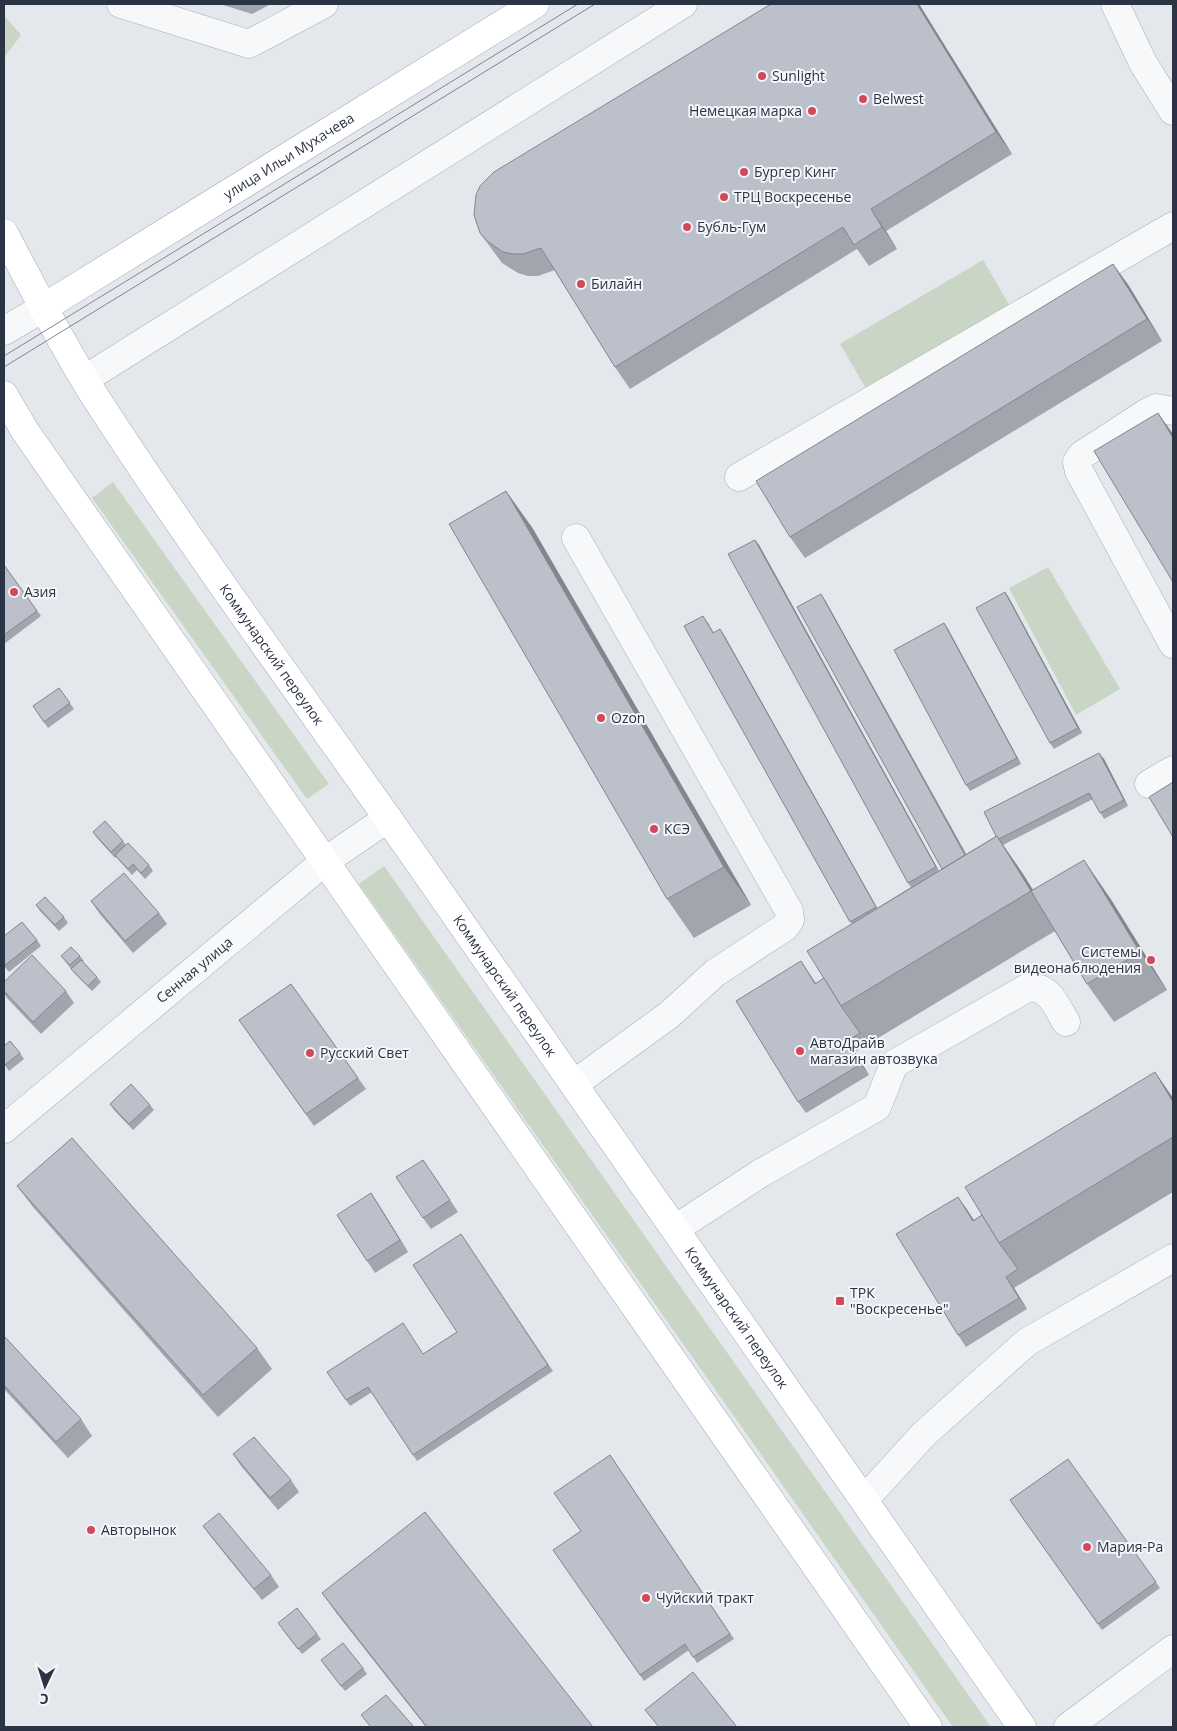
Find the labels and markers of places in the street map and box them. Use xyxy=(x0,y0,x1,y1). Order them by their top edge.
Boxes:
place label: Sunlight xyxy=(772,66,825,85)
marker: Sunlight xyxy=(756,70,768,82)
place label: Belwest xyxy=(873,89,924,108)
marker: Belwest xyxy=(857,93,869,105)
place label: Немецкая марка xyxy=(689,101,802,120)
marker: Немецкая марка xyxy=(806,105,818,117)
place label: Бургер Кинг xyxy=(754,162,837,181)
marker: Бургер Кинг xyxy=(738,166,750,178)
place label: ТРЦ Воскресенье xyxy=(734,187,852,206)
marker: ТРЦ Воскресенье xyxy=(718,191,730,203)
place label: Бубль-Гум xyxy=(697,217,766,236)
marker: Бубль-Гум xyxy=(681,221,693,233)
place label: Билайн xyxy=(591,274,642,293)
marker: Билайн xyxy=(575,278,587,290)
place label: Азия xyxy=(24,582,56,601)
marker: Азия xyxy=(8,586,20,598)
place label: Ozon xyxy=(611,708,645,727)
marker: Ozon xyxy=(595,712,607,724)
place label: КСЭ xyxy=(664,819,690,838)
marker: КСЭ xyxy=(648,823,660,835)
place label: Системы видеонаблюдения xyxy=(1014,942,1141,977)
marker: Системы видеонаблюдения xyxy=(1145,954,1157,966)
place label: АвтоДрайв магазин автозвука xyxy=(810,1033,938,1068)
place label: Русский Свет xyxy=(320,1043,409,1062)
marker: АвтоДрайв магазин автозвука xyxy=(794,1045,806,1057)
marker: Русский Свет xyxy=(304,1047,316,1059)
place label: ТРК "Воскресенье" xyxy=(850,1283,949,1318)
marker: ТРК "Воскресенье" xyxy=(834,1295,846,1307)
place label: Авторынок xyxy=(101,1520,178,1539)
marker: Авторынок xyxy=(85,1524,97,1536)
place label: Мария-Ра xyxy=(1097,1537,1163,1556)
marker: Мария-Ра xyxy=(1081,1541,1093,1553)
place label: Чуйский тракт xyxy=(656,1588,754,1607)
marker: Чуйский тракт xyxy=(640,1592,652,1604)

